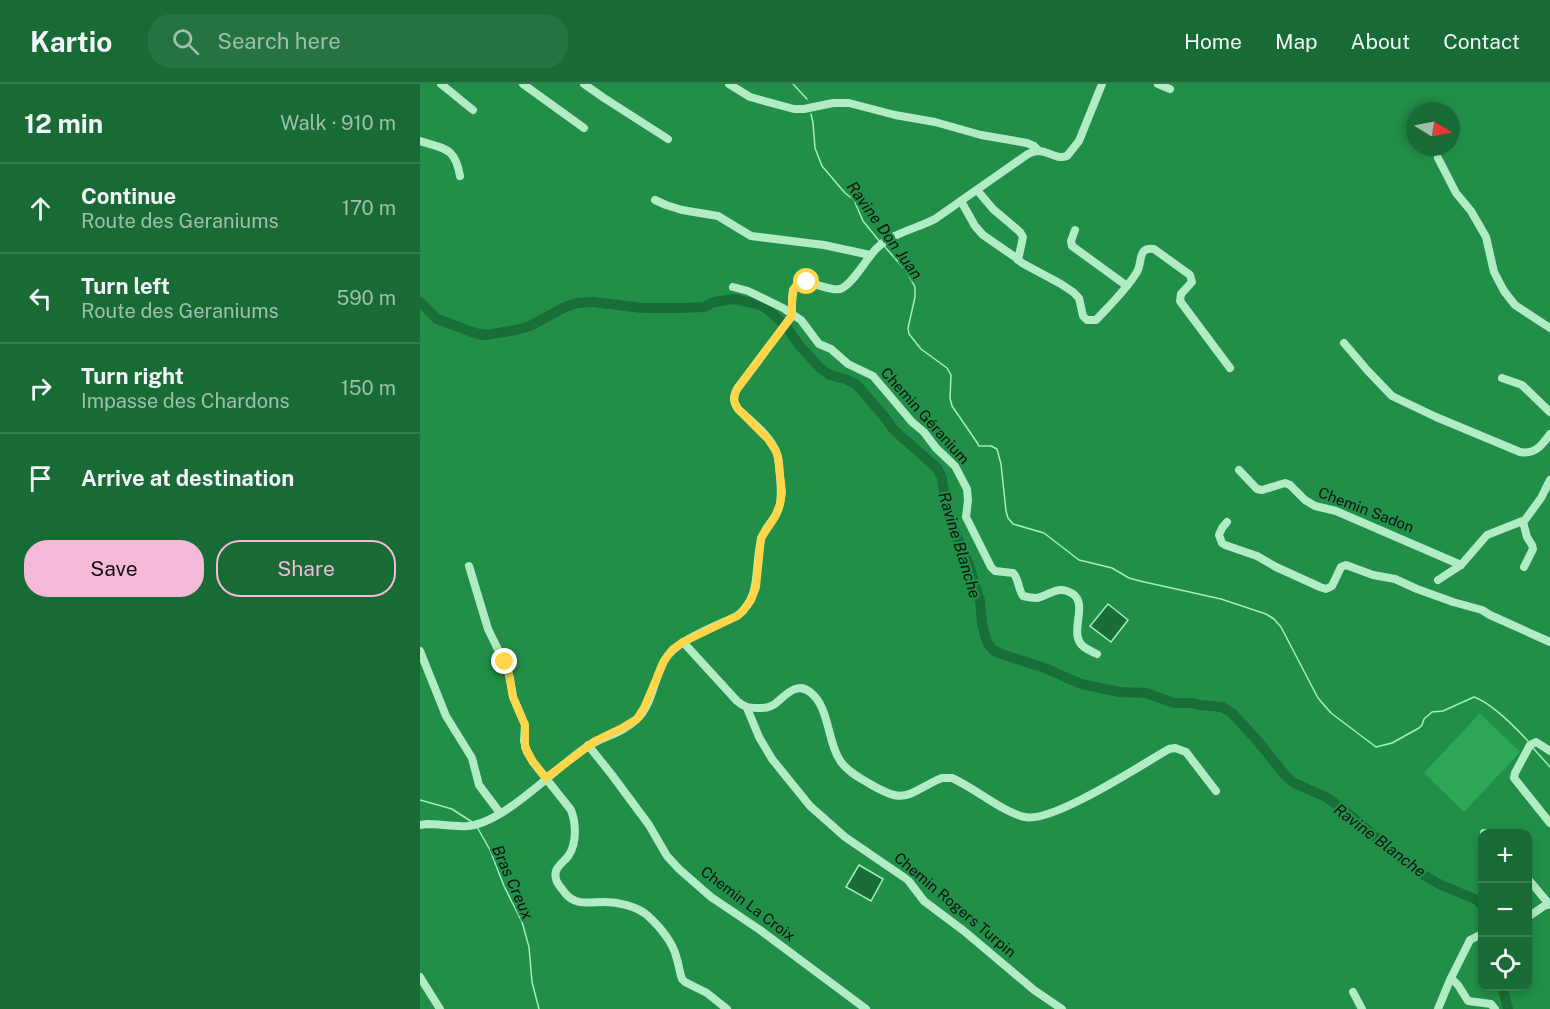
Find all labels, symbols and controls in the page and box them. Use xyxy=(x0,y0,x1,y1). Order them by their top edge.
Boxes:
search box xyxy=(148,14,568,68)
text: Kartio xyxy=(30,25,112,58)
icon: search xyxy=(169,25,202,58)
text: Search here xyxy=(217,28,341,54)
text: Home xyxy=(1184,29,1242,54)
text: Map xyxy=(1275,29,1318,54)
text: About xyxy=(1351,29,1410,54)
text: Contact xyxy=(1443,29,1520,54)
north arrow xyxy=(1406,102,1460,156)
text: 12 min xyxy=(24,108,103,139)
text: Walk · 910 m xyxy=(280,111,396,135)
water label: Ravine Don Juan xyxy=(843,178,927,283)
text: Continue xyxy=(81,183,176,209)
icon: ahead xyxy=(24,192,57,225)
text: 170 m xyxy=(342,196,396,220)
text: Route des Geraniums xyxy=(81,209,279,233)
route start xyxy=(793,268,819,294)
text: Turn left xyxy=(81,273,170,299)
icon: left xyxy=(24,282,57,315)
text: 590 m xyxy=(336,286,396,310)
text: Route des Geraniums xyxy=(81,299,279,323)
text: Turn right xyxy=(81,363,184,389)
street label: Chemin Géranium xyxy=(878,364,973,467)
icon: right xyxy=(24,372,57,405)
text: 150 m xyxy=(341,376,396,400)
text: Impasse des Chardons xyxy=(81,389,290,413)
icon: arrive xyxy=(24,462,57,495)
text: Arrive at destination xyxy=(81,465,294,491)
street label: Chemin Sadon xyxy=(1316,484,1416,536)
water label: Ravine Blanche xyxy=(934,490,985,601)
button: Save xyxy=(24,540,204,597)
button: Share xyxy=(216,540,396,597)
route end xyxy=(491,648,517,674)
water label: Ravine Blanche xyxy=(1330,800,1430,881)
map controls xyxy=(1478,829,1532,991)
button: + xyxy=(1478,829,1532,883)
water label: Bras Creux xyxy=(488,842,537,922)
street label: Chemin Rogers Turpin xyxy=(891,849,1020,960)
street label: Chemin La Croix xyxy=(698,863,799,945)
button: − xyxy=(1478,883,1532,937)
button: locate xyxy=(1478,937,1532,991)

